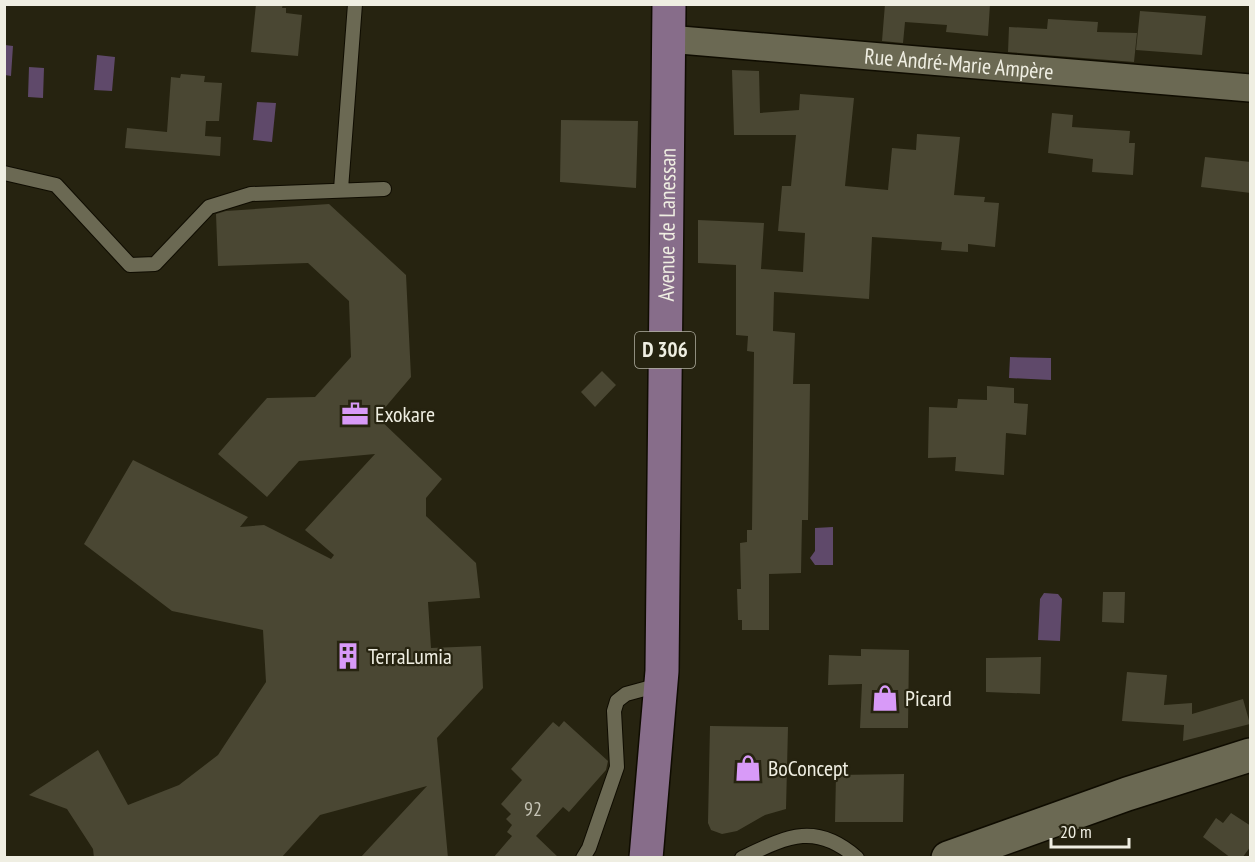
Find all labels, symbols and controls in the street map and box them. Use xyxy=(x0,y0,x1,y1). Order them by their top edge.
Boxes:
street label: Rue André-Marie Ampère xyxy=(863,42,1055,85)
street label: Avenue de Lanessan xyxy=(652,148,681,302)
road number: D 306 xyxy=(635,332,695,368)
office icon: Exokare xyxy=(340,399,370,429)
place label: Exokare xyxy=(375,400,435,428)
building icon: TerraLumia xyxy=(333,641,363,671)
place label: TerraLumia xyxy=(368,642,452,670)
shop icon: Picard xyxy=(870,683,900,713)
place label: Picard xyxy=(905,684,952,712)
shop icon: BoConcept xyxy=(733,753,763,783)
place label: BoConcept xyxy=(768,754,849,782)
house number: 92 xyxy=(524,796,542,822)
scale bar xyxy=(1051,811,1129,849)
text: 20 m xyxy=(1060,820,1092,843)

